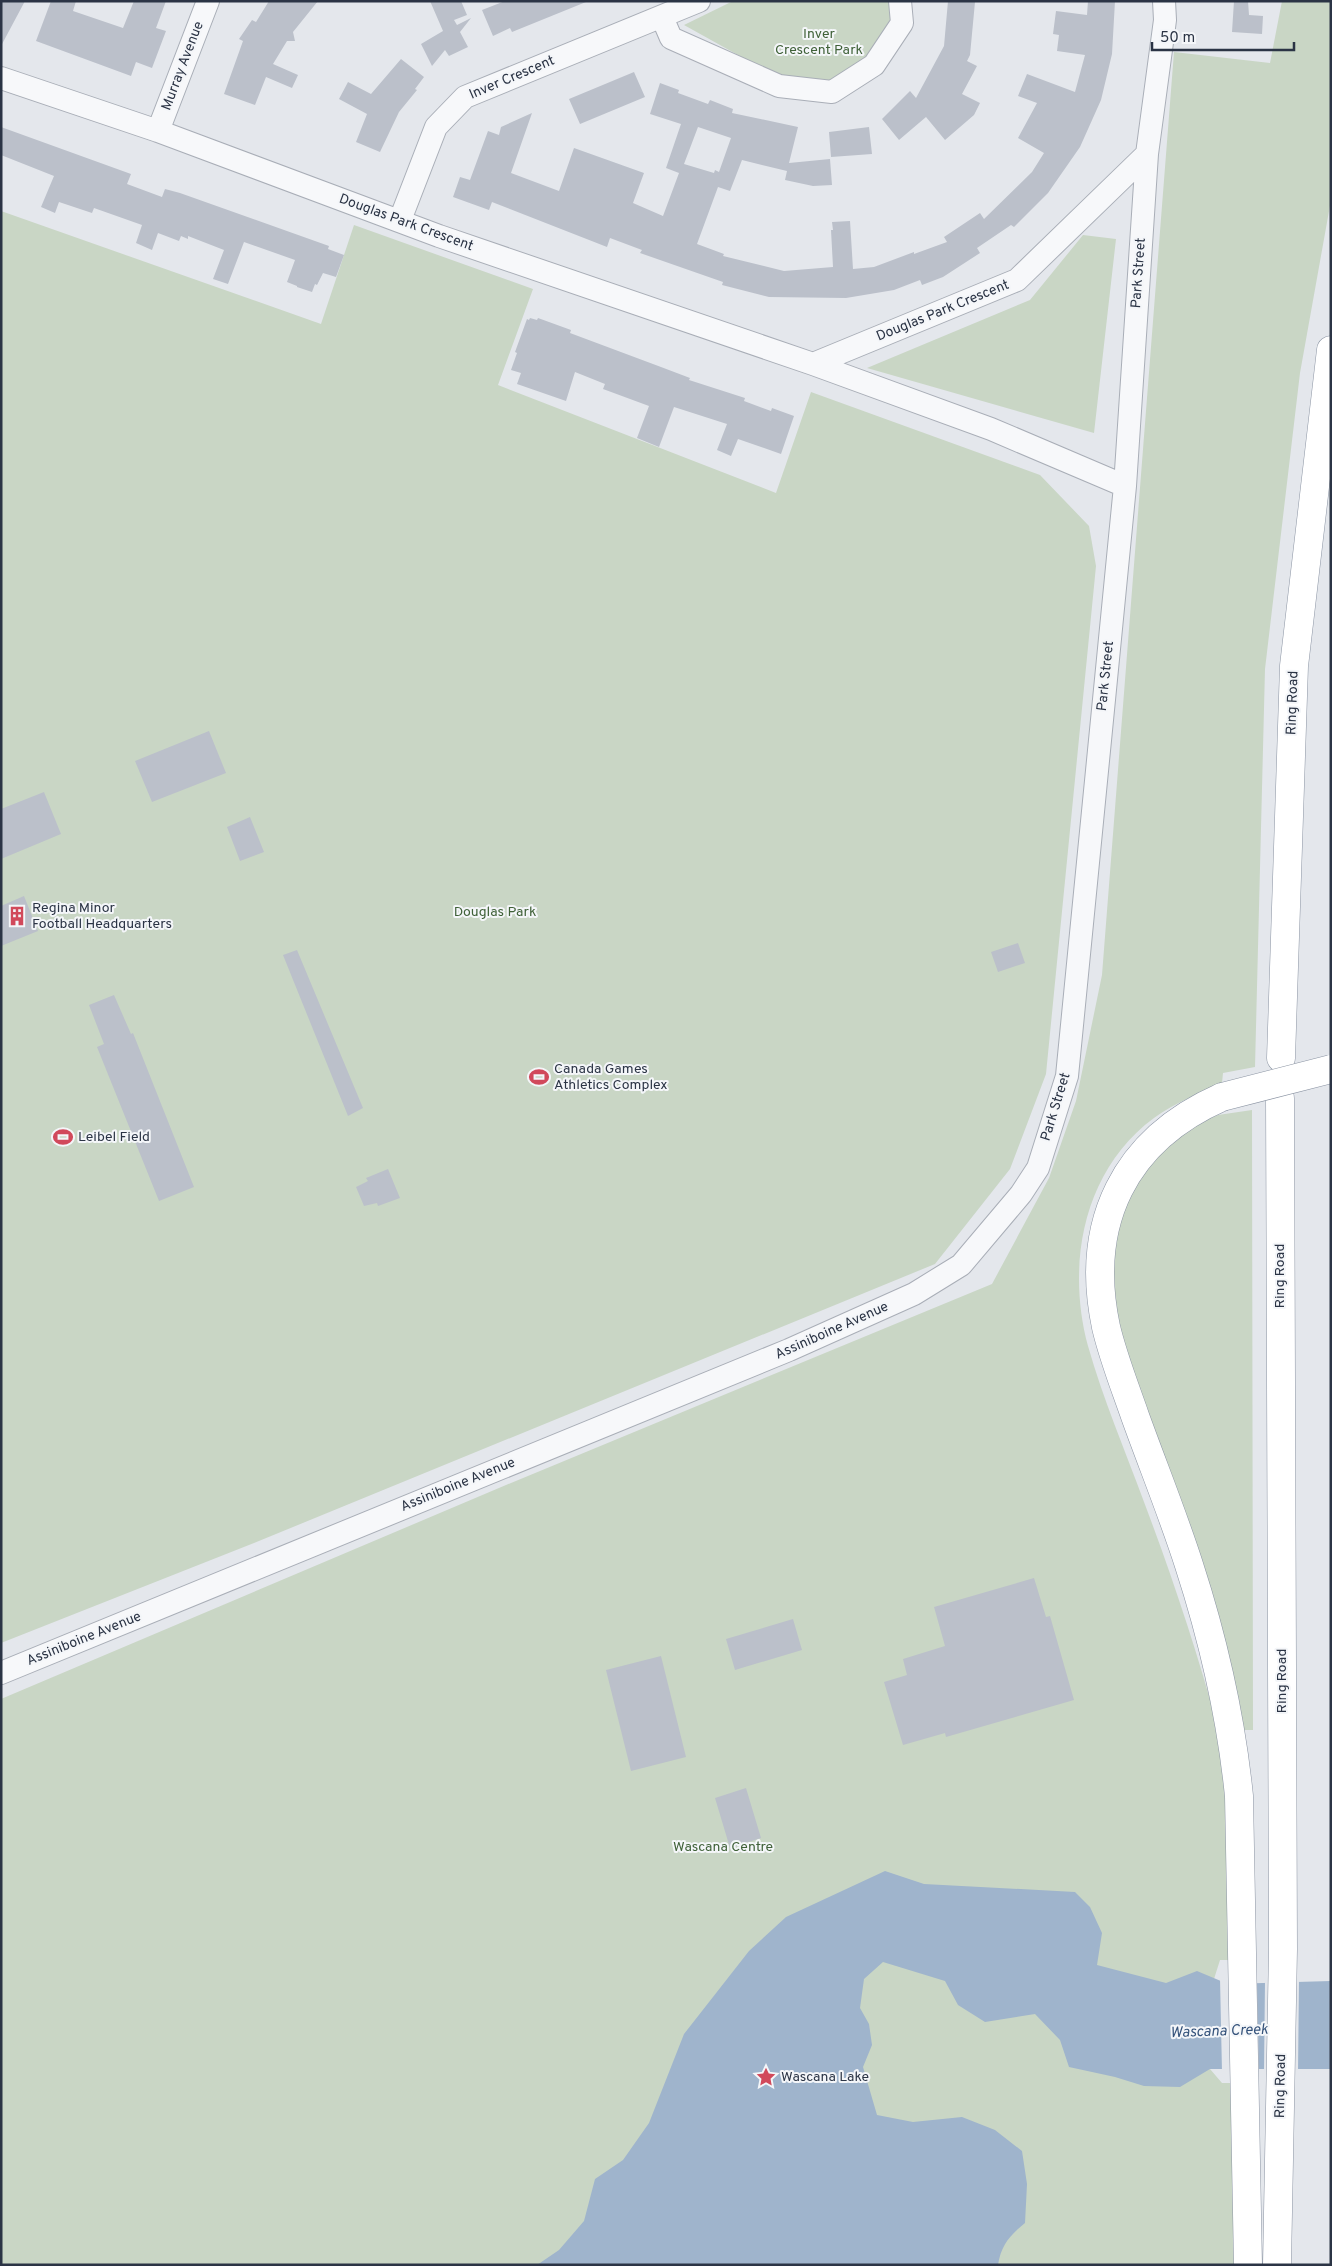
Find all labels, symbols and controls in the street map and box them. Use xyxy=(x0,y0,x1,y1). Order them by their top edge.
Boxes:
street label: Murray Avenue xyxy=(158,19,208,113)
scale bar xyxy=(1152,20,1294,52)
park label: Inver Crescent Park xyxy=(775,26,863,59)
text: 50 m xyxy=(1160,29,1195,48)
street label: Inver Crescent xyxy=(467,52,557,104)
street label: Douglas Park Crescent xyxy=(337,191,475,255)
street label: Park Street xyxy=(1128,237,1150,309)
street label: Douglas Park Crescent xyxy=(874,277,1012,345)
street label: Park Street xyxy=(1094,640,1118,712)
street label: Ring Road xyxy=(1283,670,1303,736)
place label: Regina Minor Football Headquarters xyxy=(32,900,172,933)
park label: Douglas Park xyxy=(454,904,536,921)
building icon: Regina Minor Football Headquarters xyxy=(6,905,28,927)
place label: Canada Games Athletics Complex xyxy=(554,1061,667,1094)
sports icon: Canada Games Athletics Complex xyxy=(528,1066,550,1088)
street label: Park Street xyxy=(1038,1071,1074,1143)
sports icon: Leibel Field xyxy=(52,1126,74,1148)
place label: Leibel Field xyxy=(78,1129,150,1146)
street label: Ring Road xyxy=(1272,1244,1289,1308)
street label: Assiniboine Avenue xyxy=(773,1298,891,1364)
street label: Assiniboine Avenue xyxy=(398,1454,518,1516)
street label: Assiniboine Avenue xyxy=(24,1608,144,1670)
street label: Ring Road xyxy=(1274,1649,1291,1713)
park label: Wascana Centre xyxy=(673,1839,773,1856)
water label: Wascana Creek xyxy=(1170,2021,1269,2043)
street label: Ring Road xyxy=(1272,2054,1290,2118)
place icon: Wascana Lake xyxy=(755,2066,777,2088)
place label: Wascana Lake xyxy=(781,2069,869,2086)

